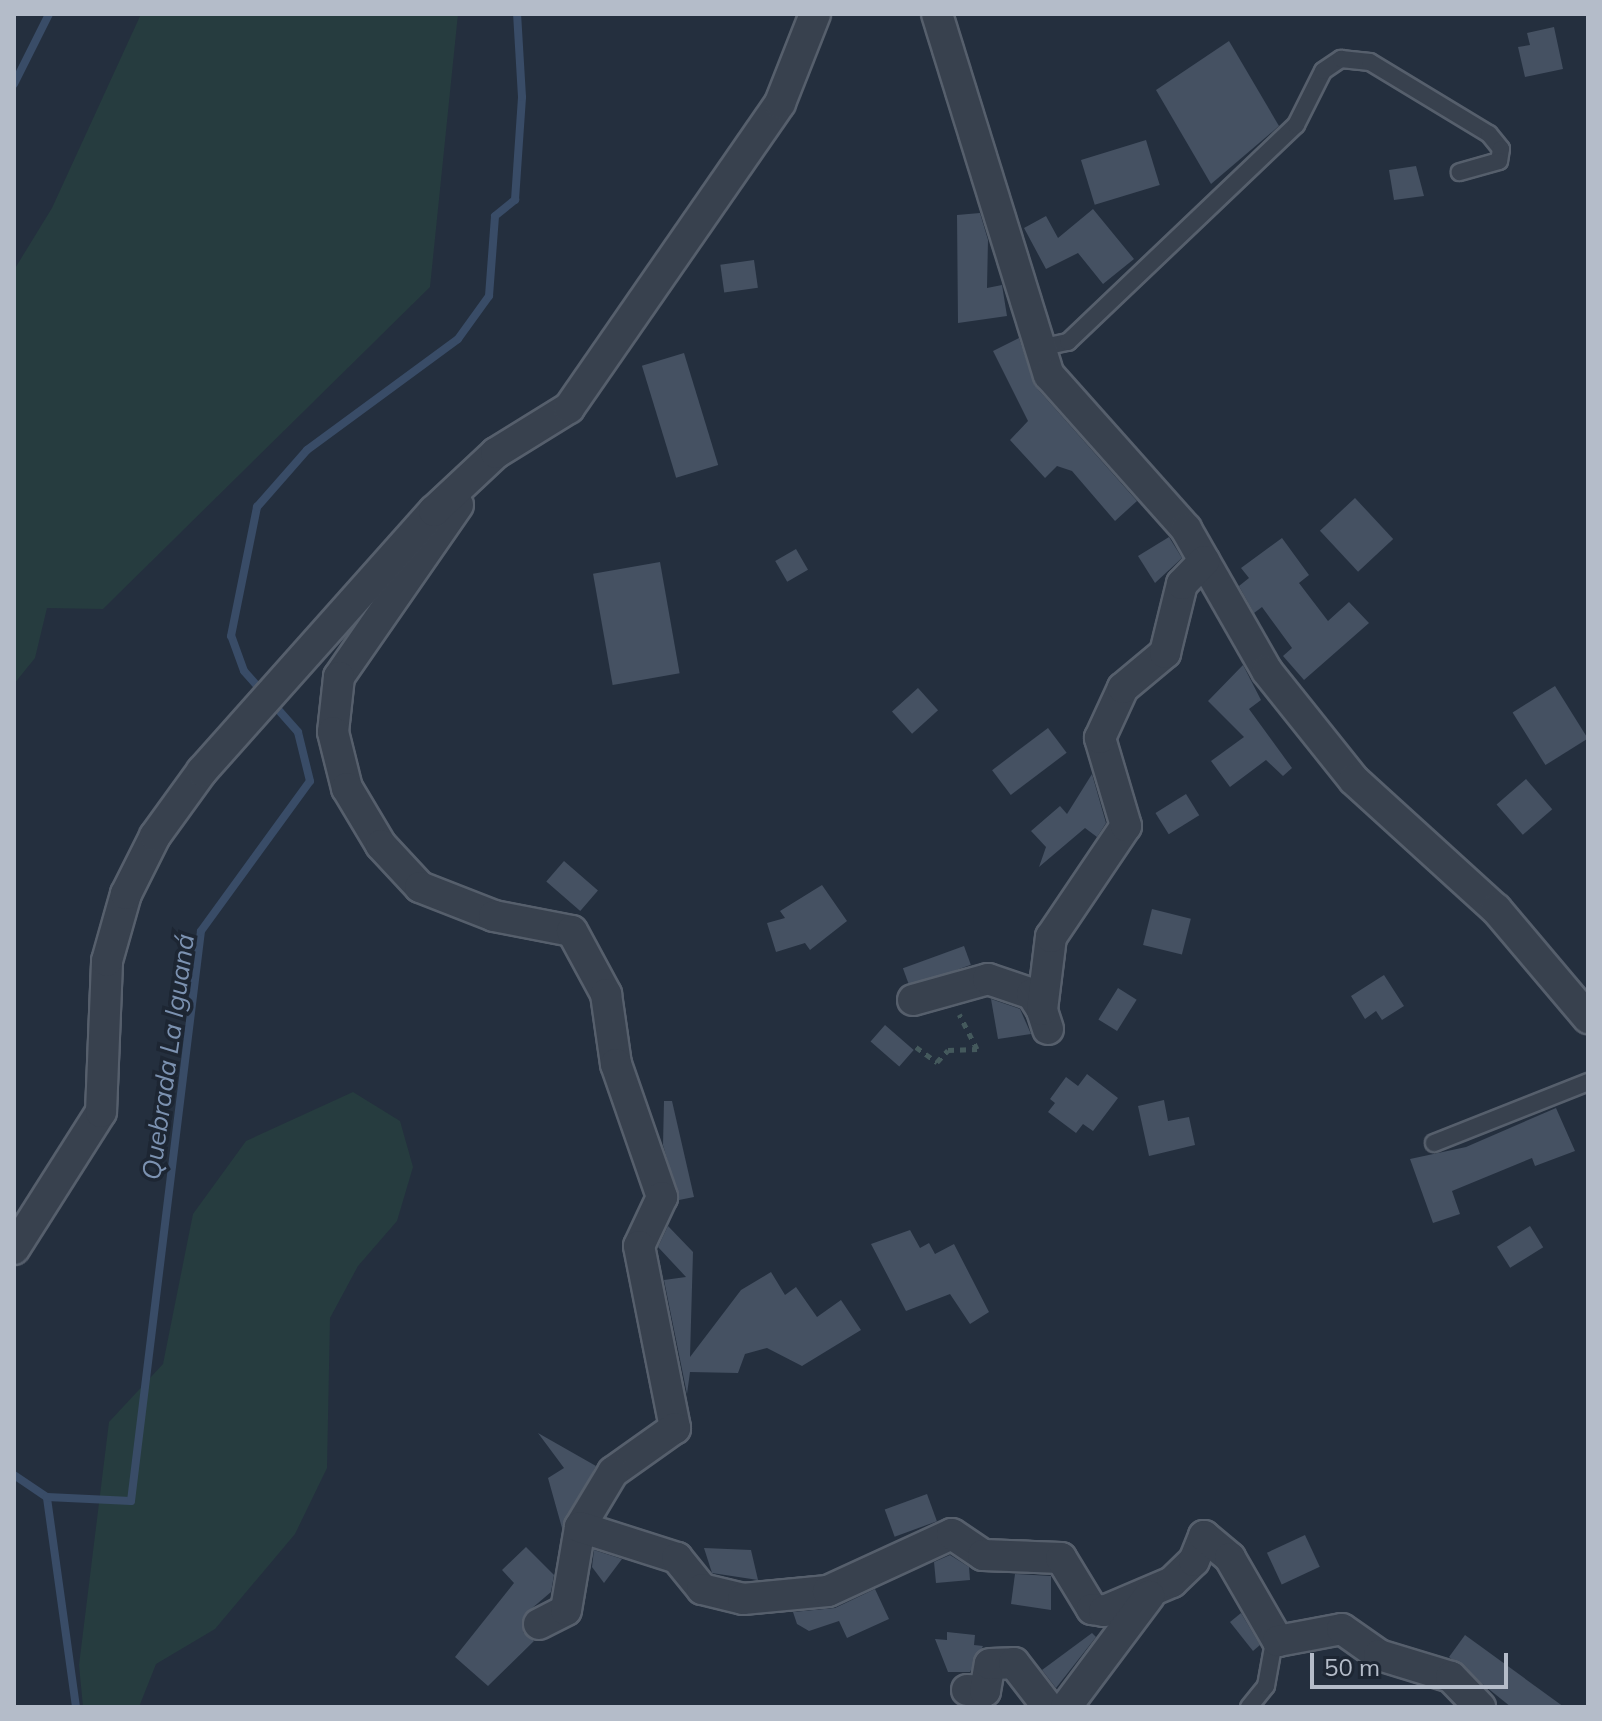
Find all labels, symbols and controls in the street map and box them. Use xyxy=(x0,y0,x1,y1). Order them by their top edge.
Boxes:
water label: Quebrada La Iguaná xyxy=(135,932,201,1182)
scale bar xyxy=(1314,1637,1512,1687)
text: 50 m xyxy=(1324,1652,1380,1682)

